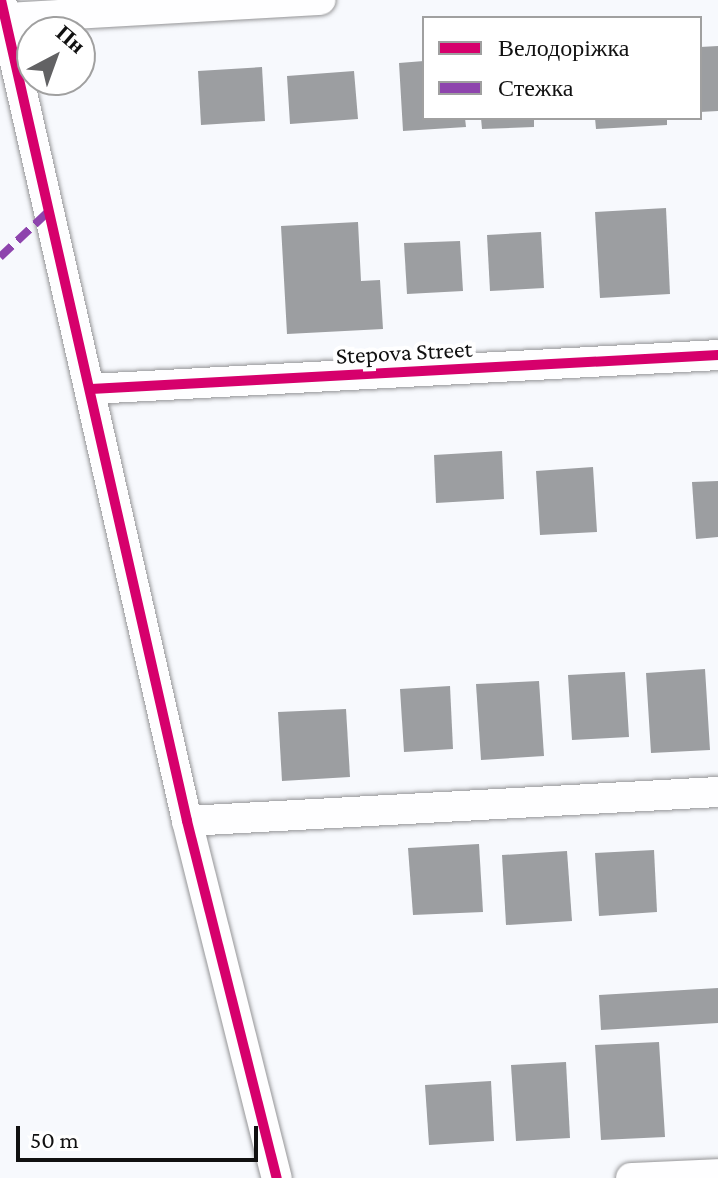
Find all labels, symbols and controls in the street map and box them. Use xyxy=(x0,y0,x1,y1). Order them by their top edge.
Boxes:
north arrow xyxy=(16,16,96,96)
legend xyxy=(422,16,702,120)
text: Пн xyxy=(51,20,90,58)
text: Велодоріжка xyxy=(498,34,629,61)
text: Стежка xyxy=(498,74,573,101)
street label: Stepova Street xyxy=(335,334,473,370)
scale bar xyxy=(20,1110,262,1160)
text: 50 m xyxy=(30,1126,79,1153)

